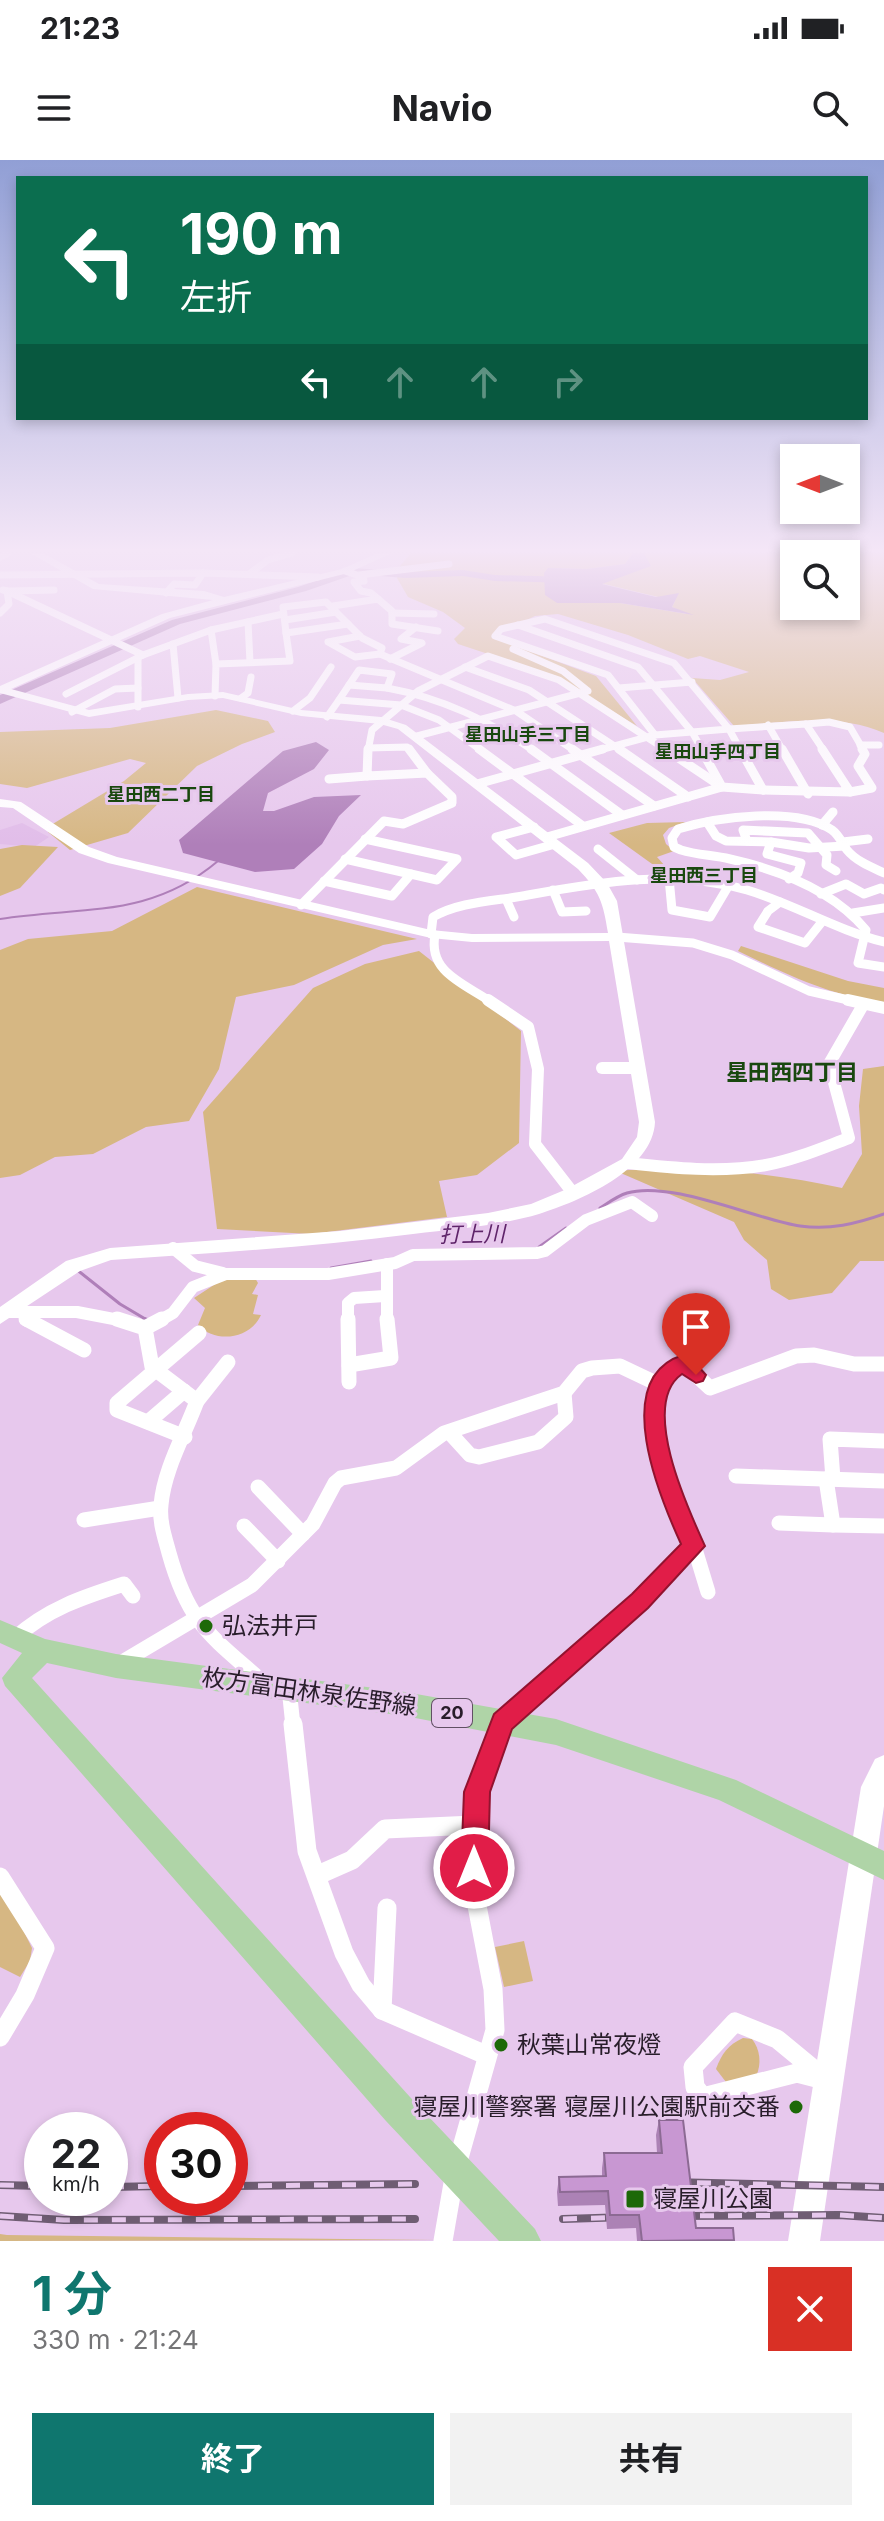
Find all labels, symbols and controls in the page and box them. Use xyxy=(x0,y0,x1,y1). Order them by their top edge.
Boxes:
text: 21:23 xyxy=(40,10,120,46)
icon: menu xyxy=(32,86,76,130)
text: Navio xyxy=(391,86,493,130)
icon: search xyxy=(808,86,852,130)
text: 190 m xyxy=(180,200,343,268)
icon: left xyxy=(48,208,152,312)
text: 左折 xyxy=(180,275,252,319)
icon: left xyxy=(294,360,338,404)
icon: ahead xyxy=(378,360,422,404)
icon: ahead xyxy=(462,360,506,404)
icon: right xyxy=(546,360,590,404)
north arrow xyxy=(780,444,860,524)
map controls xyxy=(780,444,860,620)
button: search xyxy=(780,540,860,620)
district label: 星田山手三丁目 xyxy=(465,724,591,745)
district label: 星田山手四丁目 xyxy=(655,741,781,762)
district label: 星田西二丁目 xyxy=(107,784,215,805)
district label: 星田西三丁目 xyxy=(650,865,758,886)
district label: 星田西四丁目 xyxy=(726,1059,858,1085)
water label: 打上川 xyxy=(439,1220,507,1248)
pin xyxy=(662,1293,730,1375)
icon: arrive xyxy=(674,1305,718,1349)
place label: 弘法井戸 xyxy=(222,1611,318,1640)
marker: 弘法井戸 xyxy=(197,1617,215,1635)
street label: 枚方富田林泉佐野線 xyxy=(200,1662,418,1721)
road number: 20 xyxy=(432,1699,472,1727)
position arrow xyxy=(432,1826,516,1910)
place label: 秋葉山常夜燈 xyxy=(517,2030,661,2059)
marker: 秋葉山常夜燈 xyxy=(492,2036,510,2054)
place label: 寝屋川警察署 寝屋川公園駅前交番 xyxy=(413,2092,780,2121)
marker: 寝屋川警察署 寝屋川公園駅前交番 xyxy=(787,2098,805,2116)
speed limit sign: 30 xyxy=(144,2112,248,2216)
text: 22 xyxy=(51,2129,101,2178)
text: km/h xyxy=(52,2172,100,2196)
place label: 寝屋川公園 xyxy=(653,2184,773,2213)
marker: 寝屋川公園 xyxy=(624,2188,646,2210)
text: 1 分 xyxy=(32,2264,112,2323)
button: close xyxy=(768,2267,852,2351)
text: 330 m · 21:24 xyxy=(32,2324,199,2355)
button: 終了 xyxy=(32,2413,434,2505)
button: 共有 xyxy=(450,2413,852,2505)

